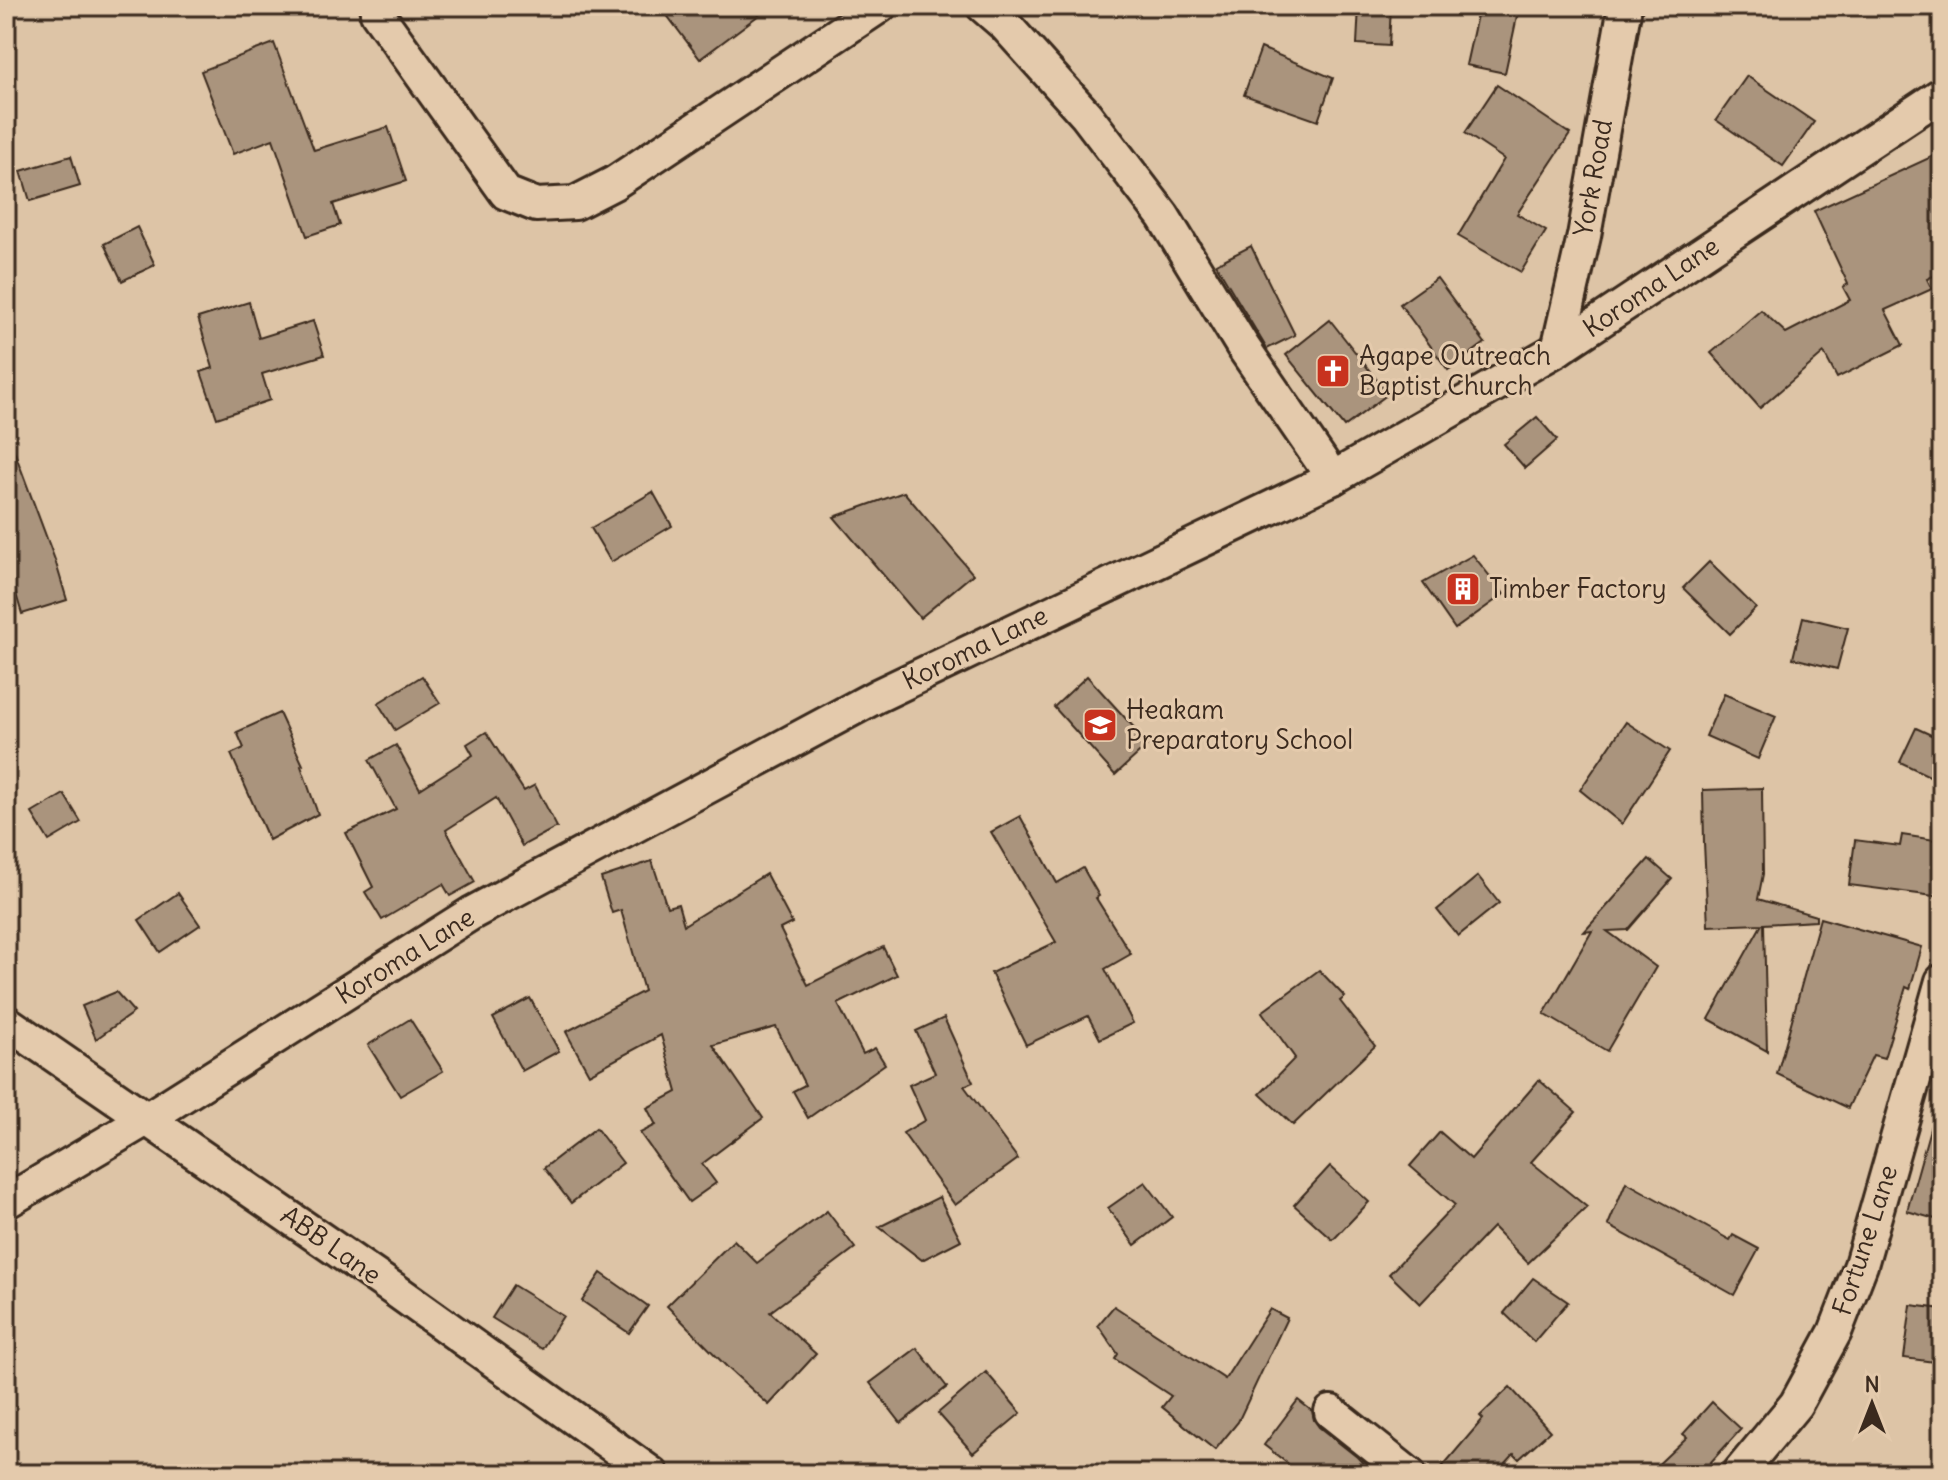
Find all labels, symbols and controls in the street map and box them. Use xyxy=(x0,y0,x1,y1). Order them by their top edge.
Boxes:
street label: York Road xyxy=(1566,117,1619,239)
street label: Koroma Lane xyxy=(1576,229,1725,344)
place label: Agape Outreach Baptist Church xyxy=(1359,339,1551,402)
church icon: Agape Outreach Baptist Church xyxy=(1314,352,1352,390)
building icon: Timber Factory xyxy=(1444,570,1482,608)
place label: Timber Factory xyxy=(1489,572,1667,605)
street label: Koroma Lane xyxy=(897,598,1053,697)
place label: Heakam Preparatory School xyxy=(1126,693,1353,756)
school or university icon: Heakam Preparatory School xyxy=(1081,706,1119,744)
street label: Koroma Lane xyxy=(329,900,480,1011)
street label: Fortune Lane xyxy=(1825,1161,1904,1319)
street label: ABB Lane xyxy=(275,1198,388,1291)
north arrow xyxy=(1832,1364,1912,1444)
text: N xyxy=(1864,1370,1880,1398)

